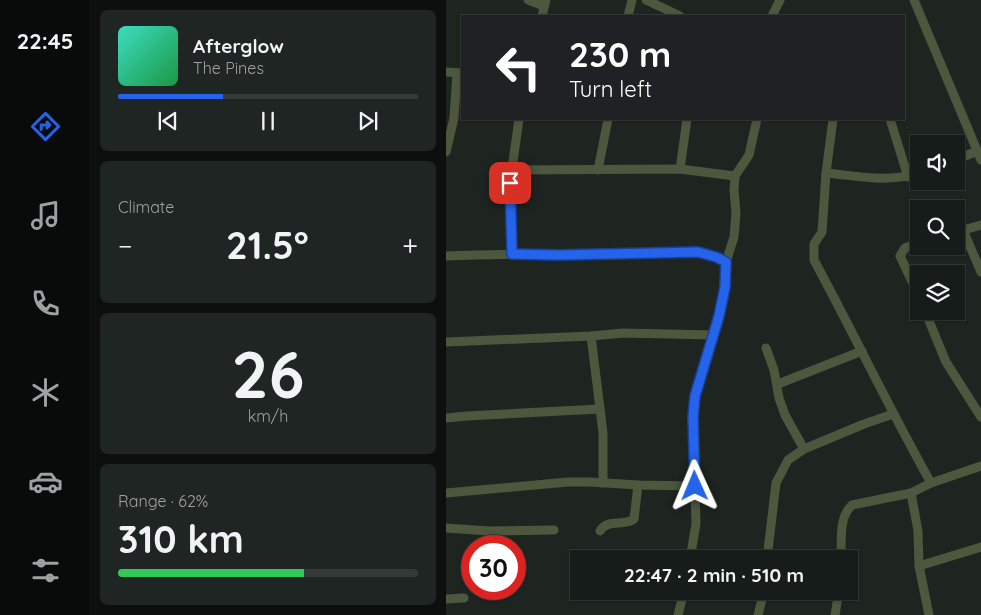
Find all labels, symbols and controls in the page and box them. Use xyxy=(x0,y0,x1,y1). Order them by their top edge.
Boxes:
text: 22:45 xyxy=(17,27,73,55)
text: 230 m xyxy=(569,32,671,76)
text: Afterglow xyxy=(193,34,284,58)
icon: left xyxy=(486,35,551,100)
text: The Pines xyxy=(193,58,264,78)
text: Turn left xyxy=(569,75,652,103)
icon: previous xyxy=(154,107,182,135)
icon: pause xyxy=(254,107,282,135)
icon: next xyxy=(354,107,382,135)
icon: directions xyxy=(28,109,63,144)
map controls xyxy=(910,135,965,320)
button: sound xyxy=(910,135,965,190)
pin xyxy=(489,162,531,204)
icon: arrive xyxy=(496,169,524,197)
text: Climate xyxy=(118,197,174,217)
icon: music xyxy=(28,198,63,233)
button: search xyxy=(910,200,965,255)
text: 21.5° xyxy=(226,221,309,269)
text: − xyxy=(118,228,133,263)
text: + xyxy=(402,228,418,263)
button: layers xyxy=(910,265,965,320)
icon: phone xyxy=(28,286,63,321)
text: 26 xyxy=(232,333,304,414)
icon: climate xyxy=(28,375,63,410)
text: km/h xyxy=(248,406,288,426)
position arrow xyxy=(668,459,720,511)
icon: car xyxy=(28,464,63,499)
text: Range · 62% xyxy=(118,491,208,511)
text: 310 km xyxy=(118,515,244,563)
speed limit sign: 30 xyxy=(461,535,526,600)
icon: filters xyxy=(28,553,63,588)
text: 22:47 · 2 min · 510 m xyxy=(624,563,804,587)

